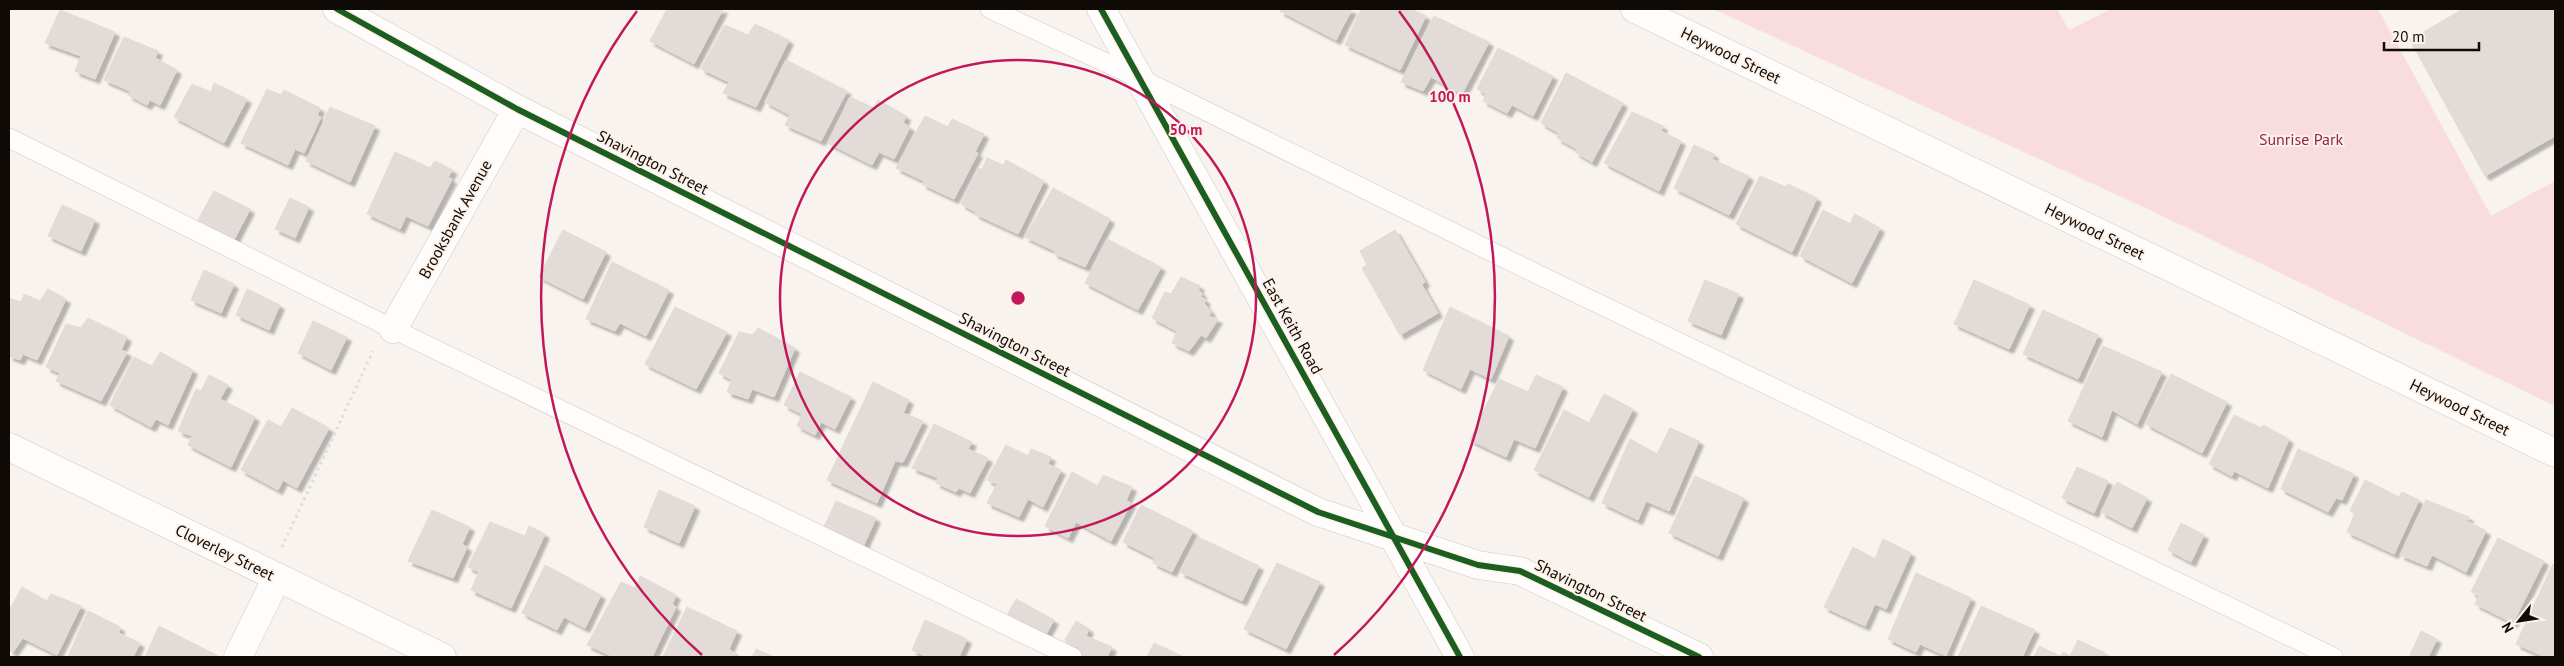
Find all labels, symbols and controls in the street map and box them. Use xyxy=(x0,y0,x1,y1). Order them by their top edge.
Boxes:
scale bar xyxy=(2384,20,2479,52)
street label: Heywood Street xyxy=(1678,22,1785,88)
text: 20 m xyxy=(2392,27,2425,46)
text: 100 m xyxy=(1429,87,1471,106)
text: 50 m xyxy=(1170,120,1202,139)
street label: Shavington Street xyxy=(594,125,713,199)
park label: Sunrise Park xyxy=(2259,129,2343,149)
street label: Brooksbank Avenue xyxy=(414,156,496,282)
street label: Heywood Street xyxy=(2042,198,2149,264)
street label: East Keith Road xyxy=(1258,274,1328,378)
centre of rings xyxy=(1009,289,1027,307)
street label: Shavington Street xyxy=(956,307,1075,381)
street label: Heywood Street xyxy=(2407,374,2514,440)
street label: Cloverley Street xyxy=(172,519,278,585)
street label: Shavington Street xyxy=(1532,554,1651,626)
north arrow xyxy=(2494,596,2544,646)
text: N xyxy=(2498,619,2518,636)

